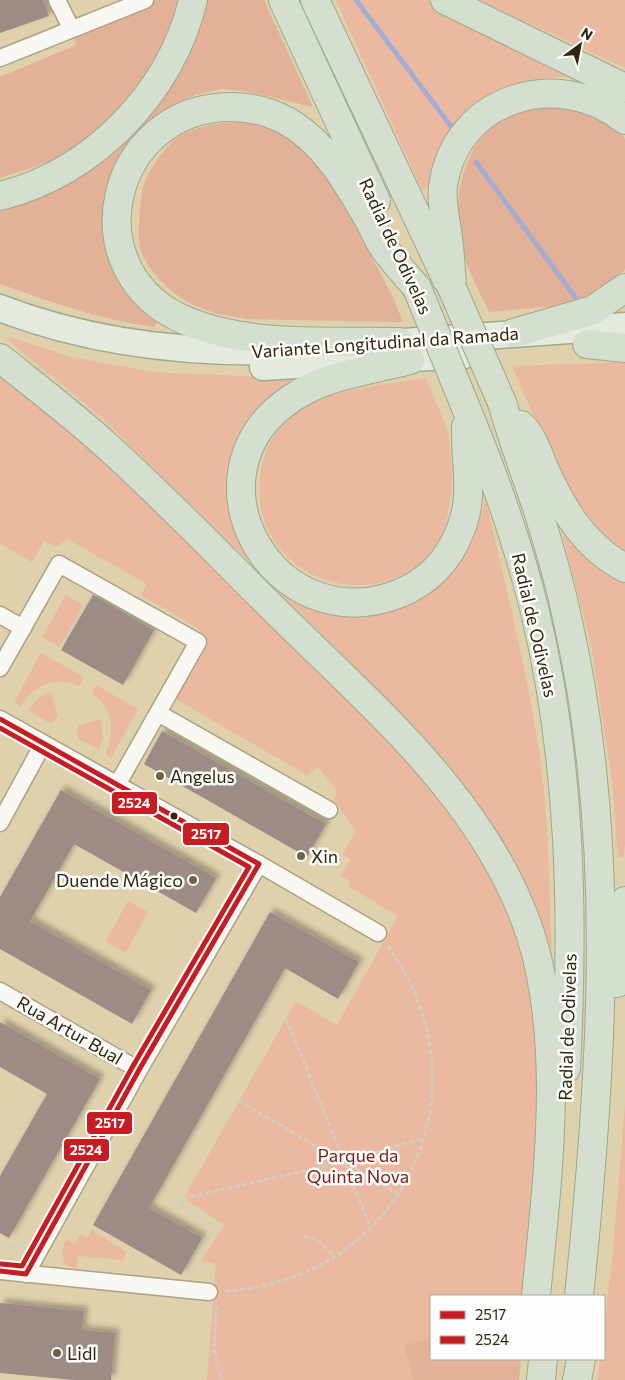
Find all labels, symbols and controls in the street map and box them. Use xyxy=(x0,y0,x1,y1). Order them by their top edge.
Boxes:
north arrow xyxy=(555,20,605,70)
text: N xyxy=(578,24,596,44)
street label: Radial de Odivelas xyxy=(355,174,437,318)
street label: Variante Longitudinal da Ramada xyxy=(250,322,520,362)
street label: Radial de Odivelas xyxy=(508,551,562,699)
place label: Angelus xyxy=(170,765,235,787)
marker: Angelus xyxy=(154,770,166,782)
line badge: 2524 xyxy=(111,791,158,815)
text: 2524 xyxy=(118,794,151,811)
unlabelled marker xyxy=(169,811,179,821)
line badge: 2517 xyxy=(182,822,230,846)
text: 2517 xyxy=(191,825,221,842)
place label: Xin xyxy=(311,845,338,867)
marker: Xin xyxy=(295,850,307,862)
place label: Duende Mágico xyxy=(56,869,183,891)
marker: Duende Mágico xyxy=(187,874,199,886)
street label: Radial de Odivelas xyxy=(553,953,581,1101)
street label: Rua Artur Bual xyxy=(13,991,127,1069)
line badge: 2517 xyxy=(86,1111,133,1135)
text: 2517 xyxy=(95,1114,125,1131)
line badge: 2524 xyxy=(63,1138,110,1162)
text: 2524 xyxy=(70,1141,103,1158)
park label: Parque da Quinta Nova xyxy=(307,1144,409,1187)
legend xyxy=(430,1295,605,1360)
text: 2517 xyxy=(475,1305,506,1323)
text: 2524 xyxy=(475,1330,509,1348)
place label: Lidl xyxy=(67,1342,97,1364)
marker: Lidl xyxy=(51,1347,63,1359)

